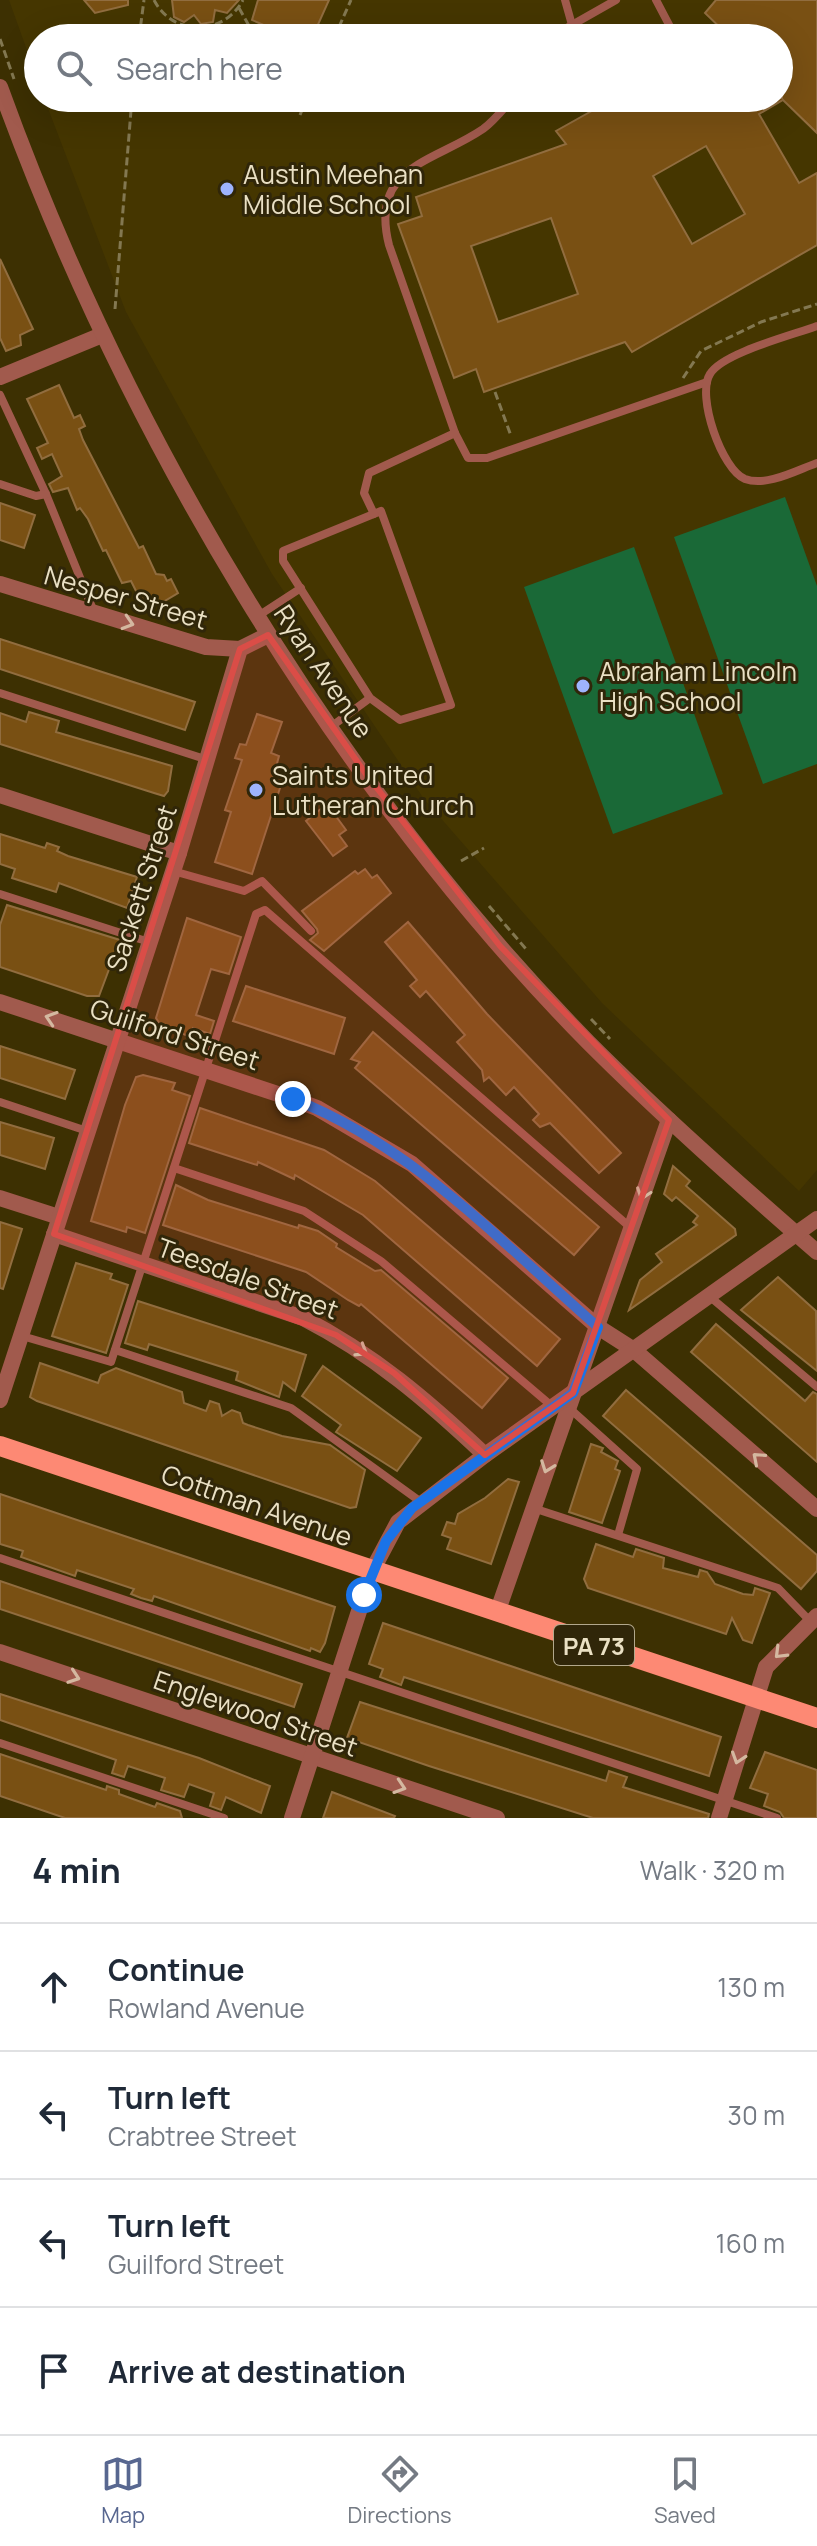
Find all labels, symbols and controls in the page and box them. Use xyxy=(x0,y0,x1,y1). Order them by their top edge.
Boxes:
search box xyxy=(24,24,793,112)
icon: search xyxy=(52,46,96,90)
text: Search here xyxy=(116,48,283,89)
place label: Austin Meehan Middle School xyxy=(243,156,423,222)
marker: Austin Meehan Middle School xyxy=(218,180,236,198)
street label: Nesper Street xyxy=(40,557,212,637)
street label: Ryan Avenue xyxy=(266,597,382,745)
one-way arrow xyxy=(121,614,135,630)
place label: Abraham Lincoln High School xyxy=(599,653,797,719)
marker: Abraham Lincoln High School xyxy=(574,677,592,695)
place label: Saints United Lutheran Church xyxy=(272,757,474,823)
marker: Saints United Lutheran Church xyxy=(247,781,265,799)
street label: Sackett Street xyxy=(97,800,185,976)
street label: Guilford Street xyxy=(86,990,264,1078)
one-way arrow xyxy=(45,1012,59,1028)
route end xyxy=(275,1081,311,1117)
one-way arrow xyxy=(637,1186,653,1200)
street label: Teesdale Street xyxy=(152,1229,344,1327)
one-way arrow xyxy=(353,1341,367,1356)
one-way arrow xyxy=(753,1453,768,1468)
street label: Cottman Avenue xyxy=(157,1456,357,1554)
one-way arrow xyxy=(540,1459,557,1473)
route start xyxy=(346,1577,382,1613)
road number: PA 73 xyxy=(554,1625,634,1665)
one-way arrow xyxy=(775,1644,789,1658)
street label: Englewood Street xyxy=(149,1661,363,1765)
one-way arrow xyxy=(66,1668,80,1684)
one-way arrow xyxy=(731,1750,747,1764)
one-way arrow xyxy=(392,1777,406,1793)
text: 4 min xyxy=(32,1847,121,1893)
text: Walk · 320 m xyxy=(640,1852,785,1888)
text: Continue xyxy=(108,1949,244,1990)
icon: ahead xyxy=(32,1965,76,2009)
text: 130 m xyxy=(717,1969,785,2005)
text: Rowland Avenue xyxy=(108,1990,305,2026)
text: Turn left xyxy=(108,2077,231,2118)
icon: left xyxy=(32,2093,76,2137)
text: 30 m xyxy=(728,2097,785,2133)
text: Crabtree Street xyxy=(108,2118,297,2154)
text: Turn left xyxy=(108,2205,231,2246)
icon: left xyxy=(32,2221,76,2265)
text: 160 m xyxy=(716,2225,785,2261)
text: Guilford Street xyxy=(108,2246,284,2282)
icon: arrive xyxy=(32,2349,76,2393)
text: Arrive at destination xyxy=(108,2351,406,2392)
tab: Map xyxy=(101,2452,145,2530)
tab: Directions xyxy=(347,2452,452,2530)
tab: Saved xyxy=(654,2452,716,2530)

